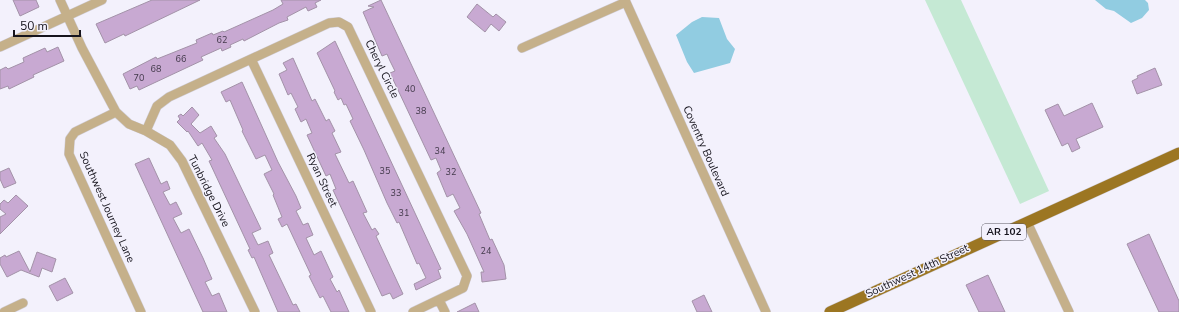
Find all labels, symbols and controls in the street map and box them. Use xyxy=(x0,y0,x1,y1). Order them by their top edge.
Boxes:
scale bar xyxy=(14,12,80,38)
text: 50 m xyxy=(20,18,48,34)
house number: 62 xyxy=(217,34,227,46)
street label: Cheryl Circle xyxy=(361,37,403,101)
house number: 66 xyxy=(176,53,186,65)
house number: 68 xyxy=(151,63,161,75)
house number: 70 xyxy=(134,72,144,84)
house number: 40 xyxy=(405,83,415,95)
street label: Coventry Boulevard xyxy=(679,103,733,199)
house number: 38 xyxy=(416,105,426,117)
house number: 34 xyxy=(435,145,446,157)
street label: Southwest Journey Lane xyxy=(76,149,138,265)
street label: Ryan Street xyxy=(303,151,341,209)
street label: Tunbridge Drive xyxy=(184,152,234,230)
house number: 35 xyxy=(380,165,390,177)
house number: 32 xyxy=(446,166,456,178)
house number: 33 xyxy=(391,187,401,199)
house number: 31 xyxy=(399,207,409,219)
road number: AR 102 xyxy=(982,224,1026,240)
street label: Southwest 14th Street xyxy=(863,240,971,302)
house number: 24 xyxy=(481,245,492,257)

